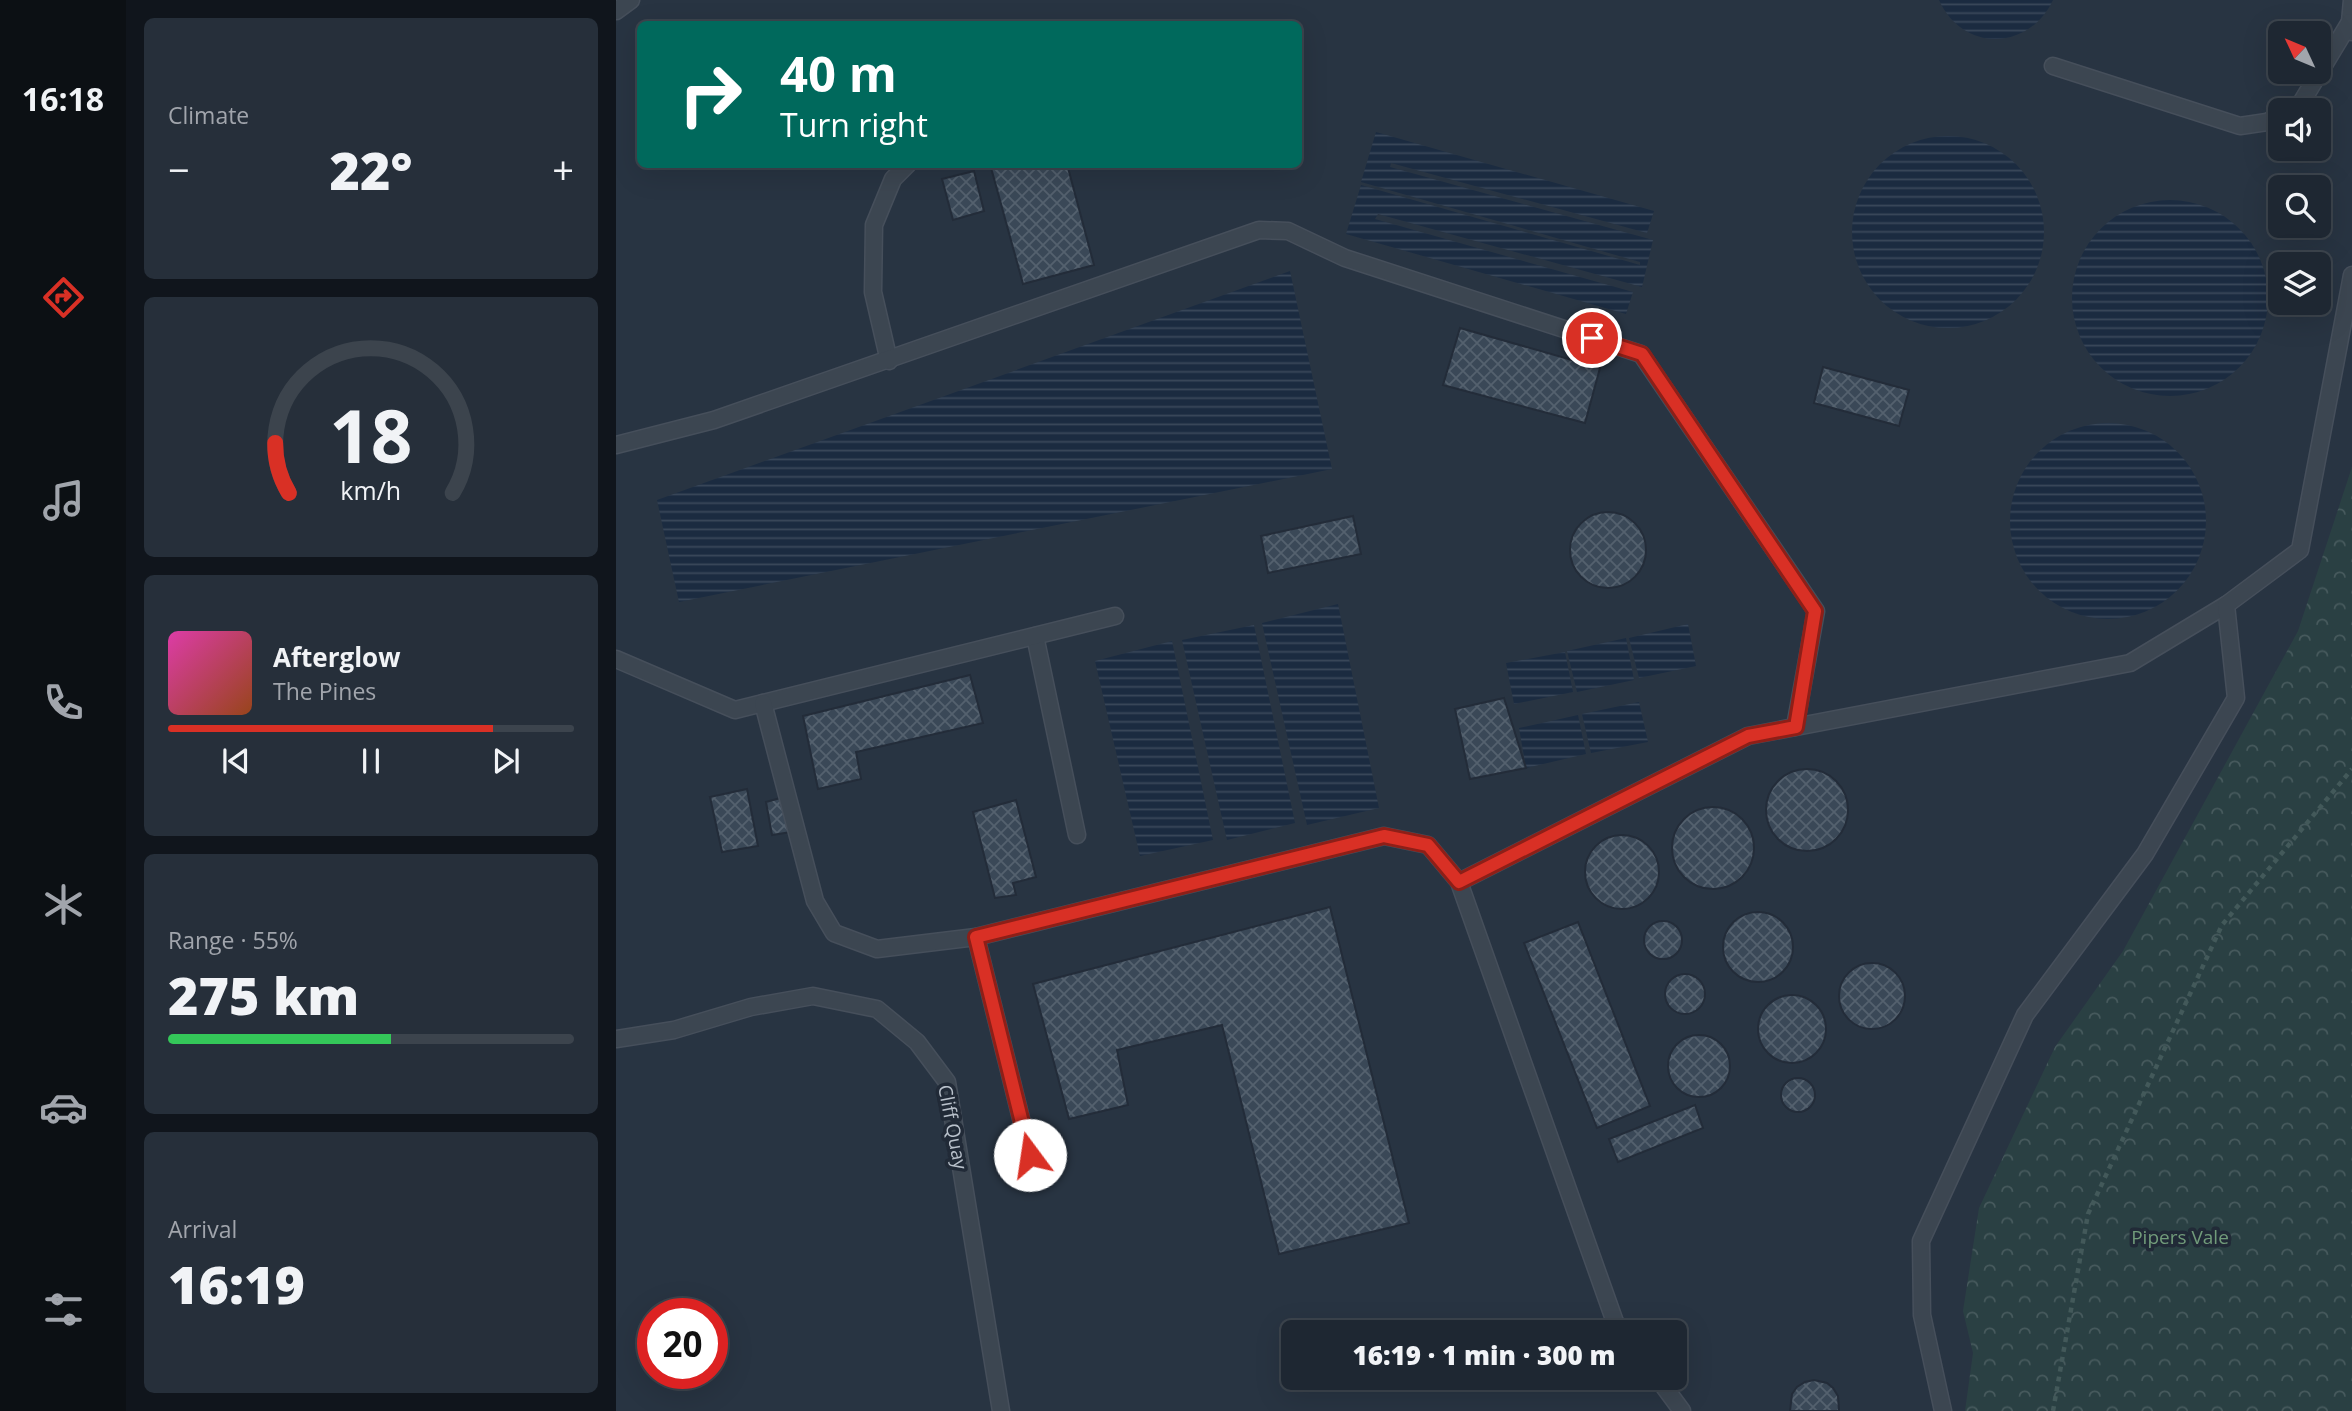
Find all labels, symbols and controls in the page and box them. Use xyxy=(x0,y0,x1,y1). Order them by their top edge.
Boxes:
north arrow xyxy=(2268,21,2331,84)
map controls xyxy=(2268,21,2331,315)
text: 40 m xyxy=(780,40,897,106)
icon: right xyxy=(665,49,756,140)
text: 16:18 xyxy=(22,77,104,120)
button: sound xyxy=(2268,98,2331,161)
text: Climate xyxy=(168,99,249,131)
text: Turn right xyxy=(780,103,928,146)
text: 22° xyxy=(330,134,412,205)
text: − xyxy=(168,143,190,195)
text: + xyxy=(552,143,574,195)
button: search xyxy=(2268,175,2331,238)
button: layers xyxy=(2268,252,2331,315)
icon: directions xyxy=(39,273,88,322)
pin xyxy=(1562,308,1622,368)
icon: arrive xyxy=(1573,319,1611,357)
text: 18 xyxy=(329,385,413,484)
text: km/h xyxy=(341,473,401,507)
icon: music xyxy=(39,476,88,525)
text: Afterglow xyxy=(273,639,400,675)
text: The Pines xyxy=(273,675,376,707)
icon: phone xyxy=(39,678,88,727)
icon: previous xyxy=(217,742,255,780)
icon: pause xyxy=(352,742,390,780)
icon: next xyxy=(487,742,525,780)
icon: climate xyxy=(39,880,88,929)
text: Range · 55% xyxy=(168,924,298,956)
text: 275 km xyxy=(168,959,359,1030)
street label: Cliff Quay xyxy=(932,1082,974,1172)
icon: car xyxy=(39,1083,88,1132)
position arrow xyxy=(993,1118,1067,1192)
text: Arrival xyxy=(168,1213,237,1245)
park label: Pipers Vale xyxy=(2131,1224,2229,1250)
text: 16:19 xyxy=(168,1248,305,1319)
icon: filters xyxy=(39,1285,88,1334)
speed limit sign: 20 xyxy=(637,1298,728,1389)
text: 16:19 · 1 min · 300 m xyxy=(1353,1337,1615,1373)

